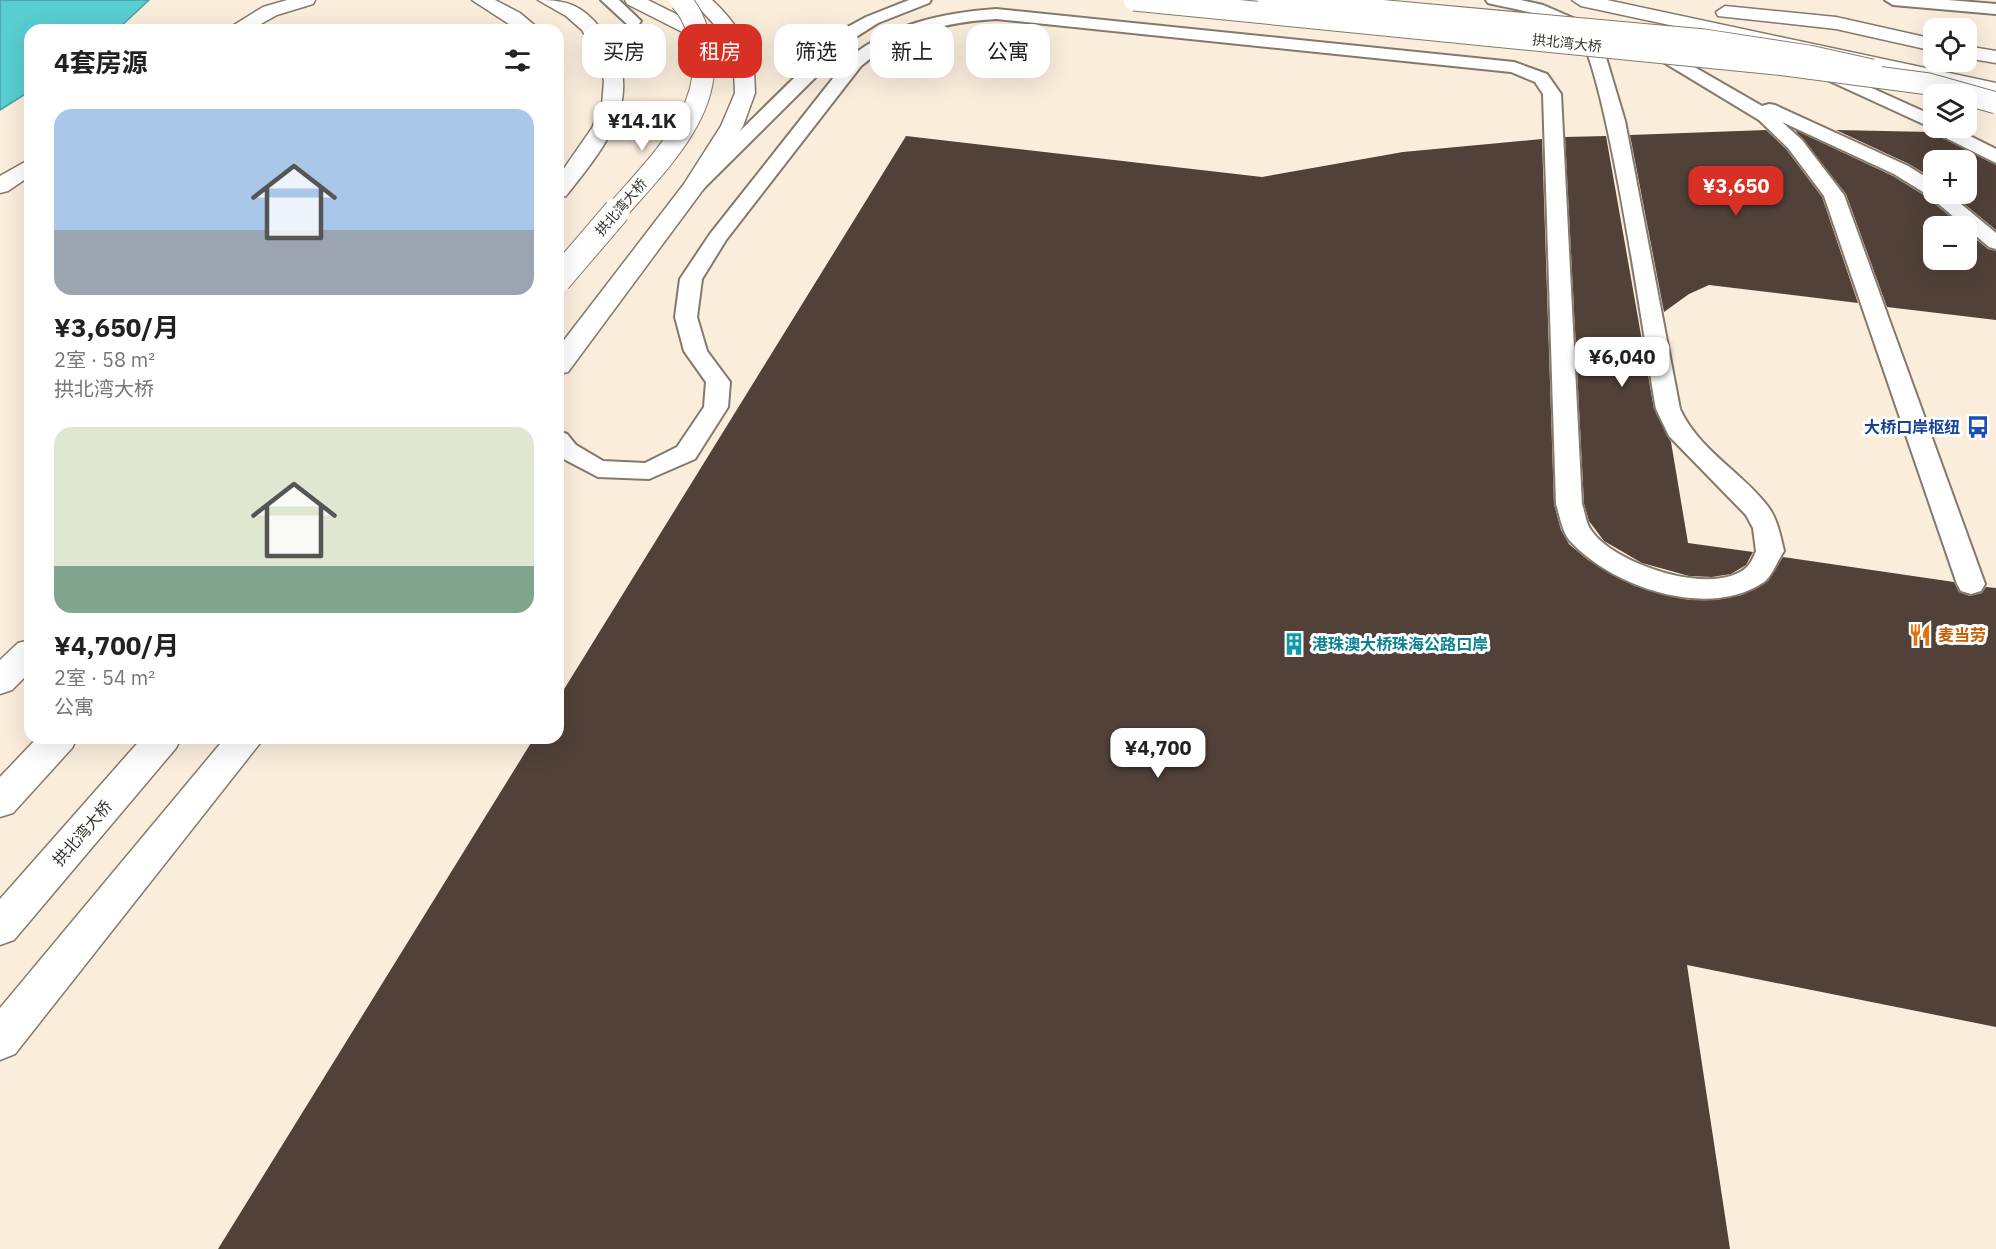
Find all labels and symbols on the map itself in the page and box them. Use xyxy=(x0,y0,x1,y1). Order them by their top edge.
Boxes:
street label: 拱北湾大桥 xyxy=(1531,30,1603,56)
pin: ¥14.1K xyxy=(593,101,691,152)
pin: ¥3,650 xyxy=(1687,166,1785,217)
street label: 拱北湾大桥 xyxy=(591,175,651,239)
pin: ¥6,040 xyxy=(1573,337,1671,388)
bus stop icon: 大桥口岸枢纽 xyxy=(1965,414,1991,440)
place label: 大桥口岸枢纽 xyxy=(1864,417,1960,437)
restaurant icon: 麦当劳 xyxy=(1907,622,1933,648)
place label: 麦当劳 xyxy=(1938,625,1986,645)
building icon: 港珠澳大桥珠海公路口岸 xyxy=(1281,631,1307,657)
place label: 港珠澳大桥珠海公路口岸 xyxy=(1312,634,1488,654)
pin: ¥4,700 xyxy=(1109,728,1207,779)
street label: 拱北湾大桥 xyxy=(48,796,116,870)

